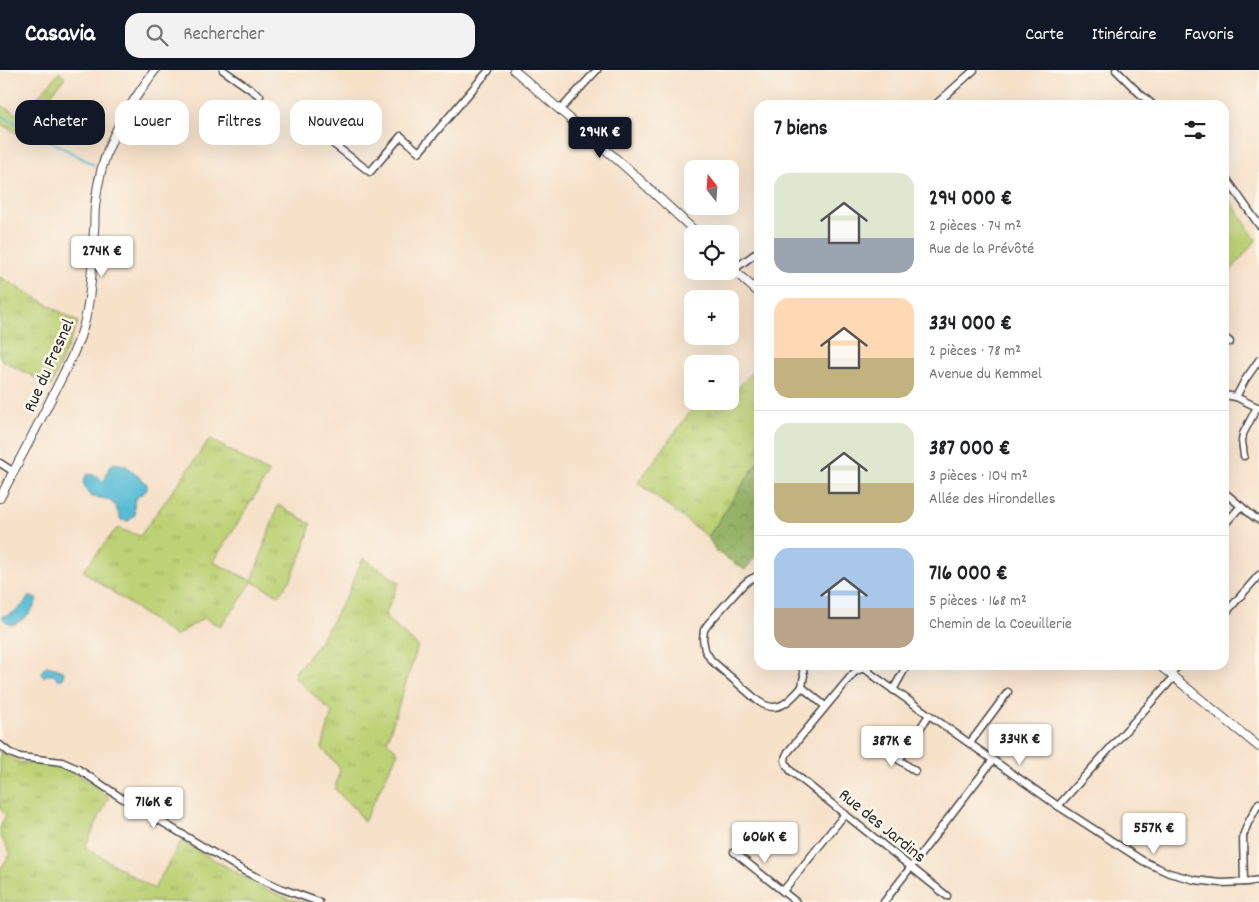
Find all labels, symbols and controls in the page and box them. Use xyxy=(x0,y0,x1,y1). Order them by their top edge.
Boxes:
search box xyxy=(125,13,475,58)
text: Casavia xyxy=(25,18,95,52)
icon: search xyxy=(143,21,171,49)
text: Rechercher xyxy=(183,22,264,49)
text: Carte xyxy=(1025,23,1064,48)
text: Itinéraire xyxy=(1092,23,1156,48)
text: Favoris xyxy=(1184,23,1234,48)
chip: Acheter xyxy=(15,100,105,145)
chip: Louer xyxy=(115,100,189,145)
chip: Filtres xyxy=(199,100,280,145)
chip: Nouveau xyxy=(290,100,382,145)
text: 7 biens xyxy=(774,115,828,145)
pin: 294K € xyxy=(559,116,641,159)
icon: filters xyxy=(1181,116,1209,144)
text: 294K € xyxy=(580,121,620,144)
north arrow xyxy=(684,160,739,215)
map controls xyxy=(684,160,739,410)
text: 294 000 € xyxy=(929,185,1012,215)
icon: home xyxy=(814,193,874,253)
text: 2 pièces · 74 m² xyxy=(929,215,1021,238)
button: locate xyxy=(684,225,739,280)
pin: 274K € xyxy=(61,236,143,278)
text: Rue de la Prévôté xyxy=(929,238,1034,261)
text: 274K € xyxy=(82,240,122,263)
button: + xyxy=(684,290,739,345)
text: 334 000 € xyxy=(929,310,1012,340)
street label: Rue du Fresnel xyxy=(19,315,82,417)
icon: home xyxy=(814,318,874,378)
text: 2 pièces · 78 m² xyxy=(929,340,1021,363)
button: − xyxy=(684,355,739,410)
text: Avenue du Kemmel xyxy=(929,363,1042,386)
text: 387 000 € xyxy=(929,435,1010,465)
icon: home xyxy=(814,443,874,503)
text: 3 pièces · 104 m² xyxy=(929,465,1028,488)
text: Allée des Hirondelles xyxy=(929,488,1055,511)
text: 716 000 € xyxy=(929,560,1008,590)
icon: home xyxy=(814,568,874,628)
text: 5 pièces · 168 m² xyxy=(929,590,1027,613)
text: Chemin de la Coeuillerie xyxy=(929,613,1072,636)
pin: 334K € xyxy=(979,724,1061,766)
pin: 387K € xyxy=(851,726,933,768)
text: 334K € xyxy=(1000,728,1040,751)
text: 387K € xyxy=(872,730,912,753)
street label: Rue des Jardins xyxy=(832,784,930,870)
pin: 716K € xyxy=(113,786,195,829)
text: 716K € xyxy=(135,791,173,814)
pin: 557K € xyxy=(1113,812,1195,855)
text: 557K € xyxy=(1134,817,1174,840)
pin: 606K € xyxy=(724,822,806,864)
text: 606K € xyxy=(743,826,787,849)

